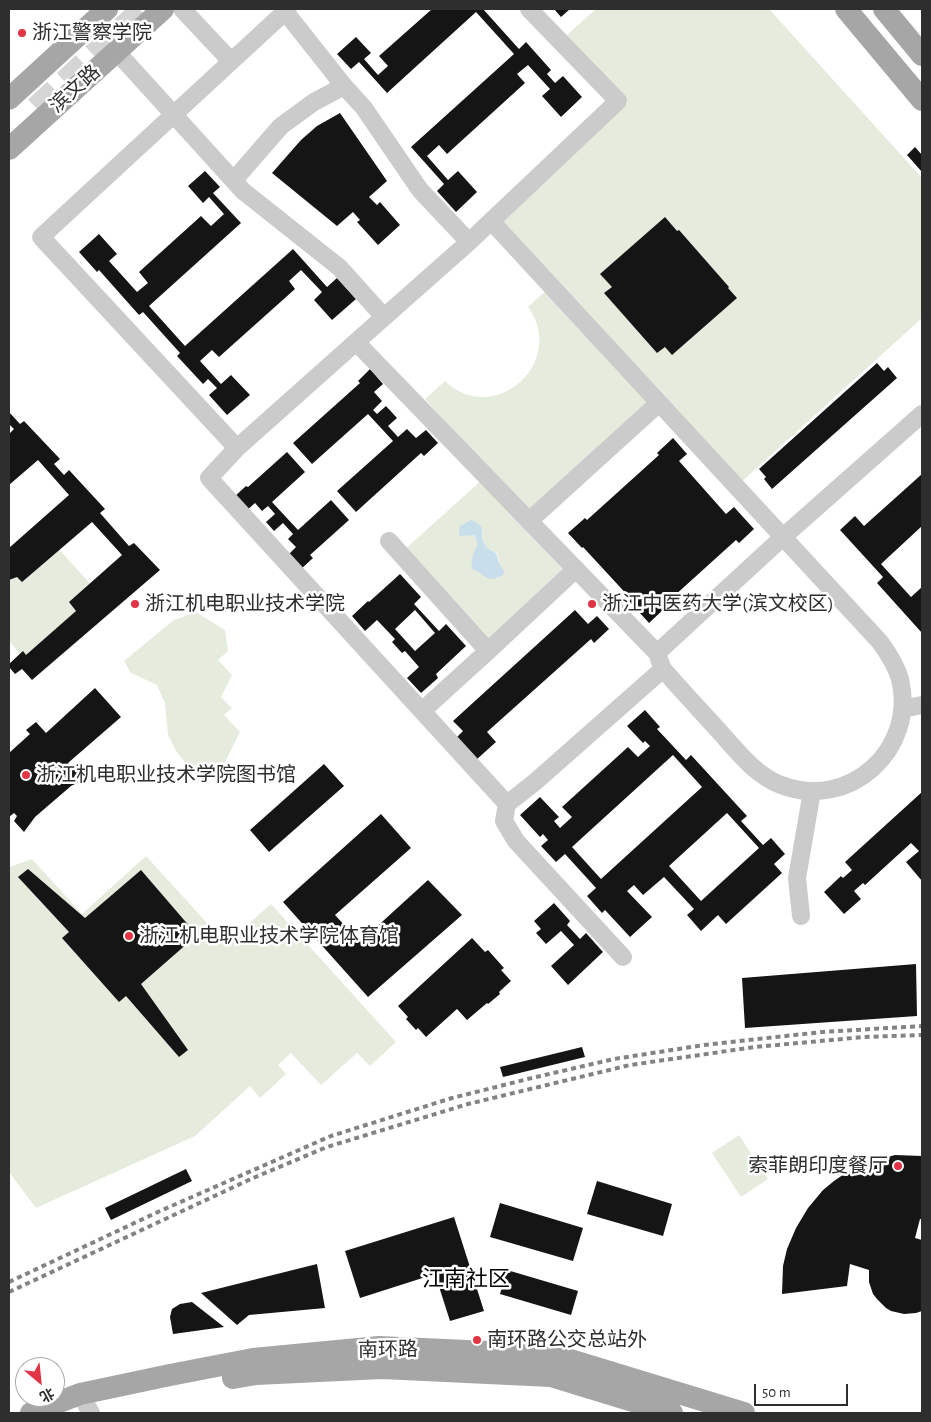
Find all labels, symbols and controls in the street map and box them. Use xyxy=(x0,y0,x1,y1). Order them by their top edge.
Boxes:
place label: 浙江警察学院 xyxy=(32,21,152,45)
marker: 浙江警察学院 xyxy=(16,27,28,39)
street label: 滨文路 xyxy=(45,60,105,118)
place label: 浙江机电职业技术学院 xyxy=(145,592,345,616)
place label: 浙江中医药大学(滨文校区) xyxy=(602,592,834,616)
marker: 浙江机电职业技术学院 xyxy=(129,598,141,610)
marker: 浙江中医药大学(滨文校区) xyxy=(586,598,598,610)
place label: 浙江机电职业技术学院图书馆 xyxy=(36,763,296,787)
marker: 浙江机电职业技术学院图书馆 xyxy=(20,769,32,781)
place label: 浙江机电职业技术学院体育馆 xyxy=(139,924,399,948)
marker: 浙江机电职业技术学院体育馆 xyxy=(123,930,135,942)
place label: 索菲朗印度餐厅 xyxy=(748,1154,888,1178)
marker: 索菲朗印度餐厅 xyxy=(892,1160,904,1172)
district label: 江南社区 xyxy=(422,1266,510,1292)
place label: 南环路公交总站外 xyxy=(487,1328,647,1352)
marker: 南环路公交总站外 xyxy=(471,1334,483,1346)
street label: 南环路 xyxy=(358,1337,418,1363)
north arrow xyxy=(15,1357,65,1407)
scale bar xyxy=(756,1374,850,1406)
text: 北 xyxy=(37,1385,56,1404)
text: 50 m xyxy=(762,1385,791,1400)

